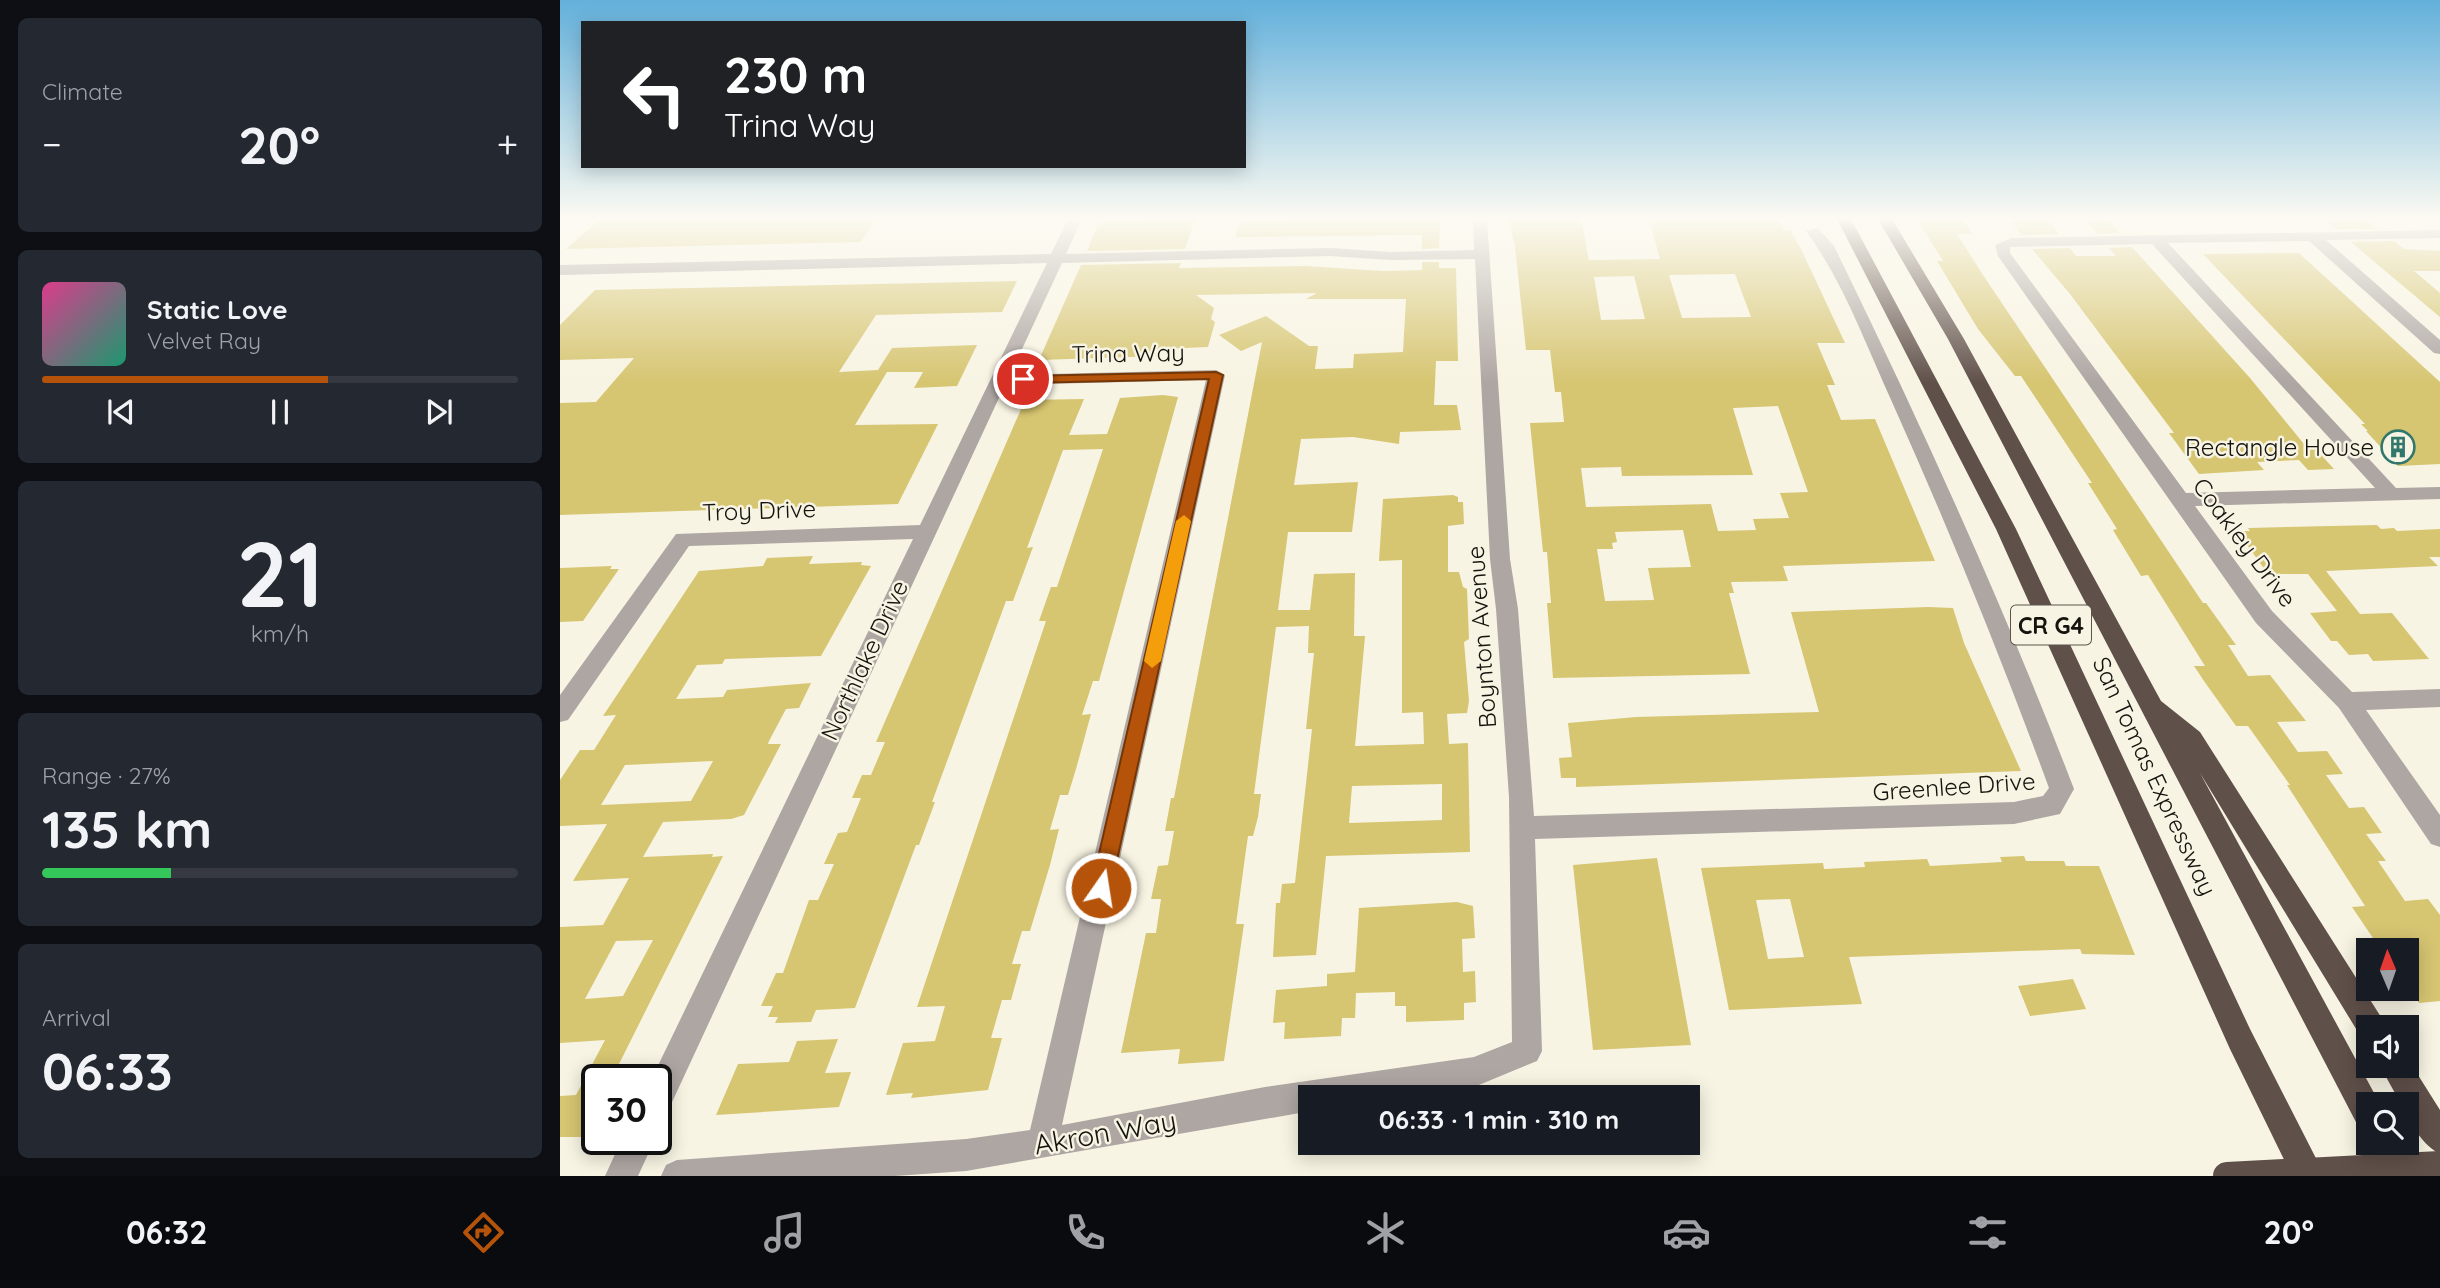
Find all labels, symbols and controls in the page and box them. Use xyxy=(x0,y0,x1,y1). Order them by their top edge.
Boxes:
text: 230 m xyxy=(724,44,867,105)
icon: left xyxy=(609,49,700,140)
text: Climate xyxy=(42,77,123,106)
text: Trina Way xyxy=(724,105,875,145)
text: 20° xyxy=(238,112,320,177)
text: − xyxy=(42,120,62,168)
text: + xyxy=(497,120,518,168)
text: Static Love xyxy=(147,293,288,326)
text: Velvet Ray xyxy=(147,326,261,355)
street label: Trina Way xyxy=(1071,337,1185,369)
pin xyxy=(993,349,1053,409)
icon: arrive xyxy=(1004,360,1042,398)
icon: previous xyxy=(102,393,140,431)
icon: pause xyxy=(261,393,299,431)
icon: next xyxy=(420,393,458,431)
building icon: Rectangle House xyxy=(2379,428,2417,466)
place label: Rectangle House xyxy=(2185,432,2374,462)
street label: Coakley Drive xyxy=(2187,471,2303,613)
street label: Troy Drive xyxy=(701,493,817,527)
text: 21 xyxy=(236,516,324,630)
street label: Boynton Avenue xyxy=(1460,545,1502,729)
street label: Northlake Drive xyxy=(814,575,914,745)
road number: CR G4 xyxy=(2011,606,2091,645)
text: km/h xyxy=(251,619,309,648)
street label: San Tomas Expressway xyxy=(2087,652,2223,900)
text: Range · 27% xyxy=(42,761,171,790)
street label: Greenlee Drive xyxy=(1872,765,2036,807)
text: 135 km xyxy=(42,796,212,861)
position arrow xyxy=(1064,851,1138,925)
north arrow xyxy=(2356,938,2418,1001)
map controls xyxy=(2356,938,2419,1155)
text: Arrival xyxy=(42,1003,111,1032)
button: sound xyxy=(2356,1015,2419,1078)
text: 06:33 xyxy=(42,1038,173,1103)
speed limit sign: 30 xyxy=(581,1064,672,1155)
button: search xyxy=(2356,1092,2419,1155)
street label: Akron Way xyxy=(1031,1102,1179,1162)
text: 06:33 · 1 min · 310 m xyxy=(1379,1103,1619,1136)
icon: directions xyxy=(459,1208,508,1257)
icon: music xyxy=(760,1208,809,1257)
icon: phone xyxy=(1061,1208,1110,1257)
icon: climate xyxy=(1361,1208,1410,1257)
icon: car xyxy=(1662,1208,1711,1257)
icon: filters xyxy=(1963,1208,2012,1257)
text: 06:32 xyxy=(126,1212,207,1252)
text: 20° xyxy=(2264,1212,2314,1252)

